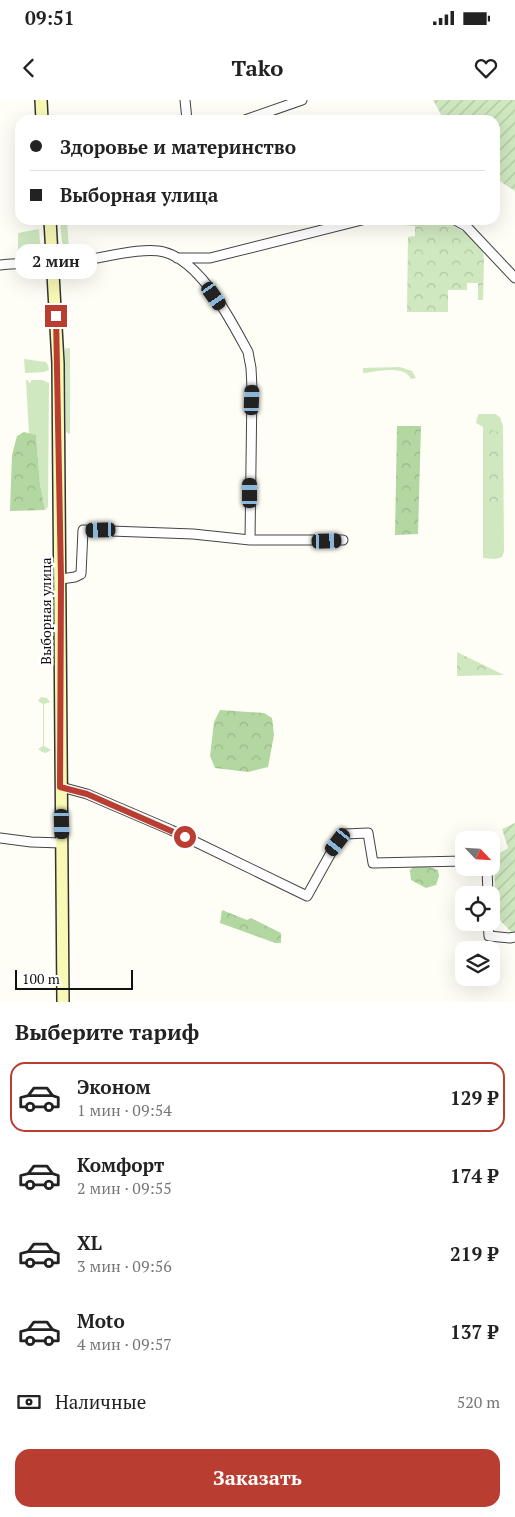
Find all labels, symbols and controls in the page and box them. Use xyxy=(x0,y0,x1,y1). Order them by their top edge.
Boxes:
text: 09:51 xyxy=(25,5,74,30)
text: Tako xyxy=(232,53,283,82)
icon: back xyxy=(15,54,43,82)
icon: heart xyxy=(472,54,500,82)
text: Здоровье и материнство xyxy=(60,134,296,159)
text: Выборная улица xyxy=(60,182,218,207)
callout: 2 мин xyxy=(15,244,97,278)
text: 2 мин xyxy=(32,250,80,272)
car xyxy=(199,279,228,313)
route end xyxy=(45,305,67,327)
car xyxy=(243,385,260,415)
car xyxy=(242,478,257,508)
car xyxy=(85,522,116,538)
car xyxy=(311,533,342,549)
street label: Выборная улица xyxy=(36,557,55,665)
car xyxy=(53,809,70,839)
route start xyxy=(174,826,196,848)
car xyxy=(322,826,353,858)
north arrow xyxy=(455,831,500,876)
map controls xyxy=(455,831,500,986)
button: locate xyxy=(455,886,500,931)
button: layers xyxy=(455,941,500,986)
scale bar xyxy=(15,967,132,990)
text: 100 m xyxy=(22,969,60,988)
text: Выберите тариф xyxy=(15,1017,199,1046)
text: Эконом xyxy=(77,1074,151,1099)
icon: car xyxy=(17,1075,62,1120)
text: 129 ₽ xyxy=(450,1085,498,1110)
text: 1 мин · 09:54 xyxy=(77,1099,172,1121)
text: Комфорт xyxy=(77,1152,164,1177)
icon: car xyxy=(17,1153,62,1198)
text: 174 ₽ xyxy=(450,1163,498,1188)
text: 2 мин · 09:55 xyxy=(77,1177,172,1199)
text: XL xyxy=(77,1230,102,1255)
icon: car xyxy=(17,1231,62,1276)
text: 219 ₽ xyxy=(450,1241,498,1266)
text: 3 мин · 09:56 xyxy=(77,1255,172,1277)
text: Moto xyxy=(77,1308,125,1333)
icon: car xyxy=(17,1309,62,1354)
text: 137 ₽ xyxy=(450,1319,498,1344)
text: 4 мин · 09:57 xyxy=(77,1333,172,1355)
icon: cash xyxy=(15,1388,43,1416)
text: Наличные xyxy=(55,1389,146,1414)
text: 520 m xyxy=(457,1391,500,1413)
button: Заказать xyxy=(15,1449,500,1507)

